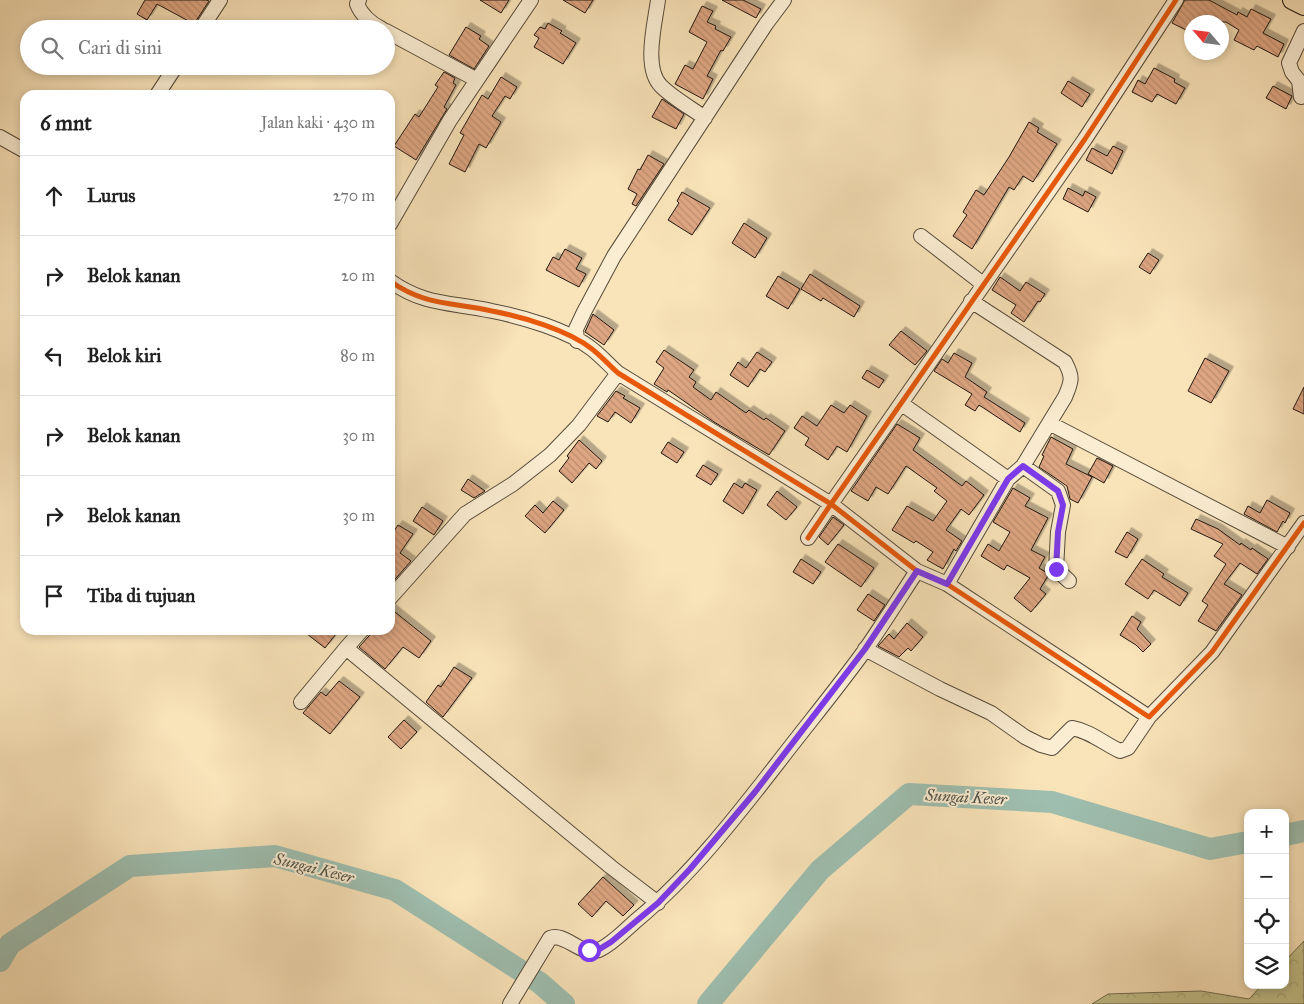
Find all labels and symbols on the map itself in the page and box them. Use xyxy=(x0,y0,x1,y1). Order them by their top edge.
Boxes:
north arrow xyxy=(1184,15,1229,60)
route end xyxy=(1045,558,1068,581)
water label: Sungai Keser xyxy=(924,785,1009,809)
water label: Sungai Keser xyxy=(271,849,357,887)
route start xyxy=(578,939,601,962)

